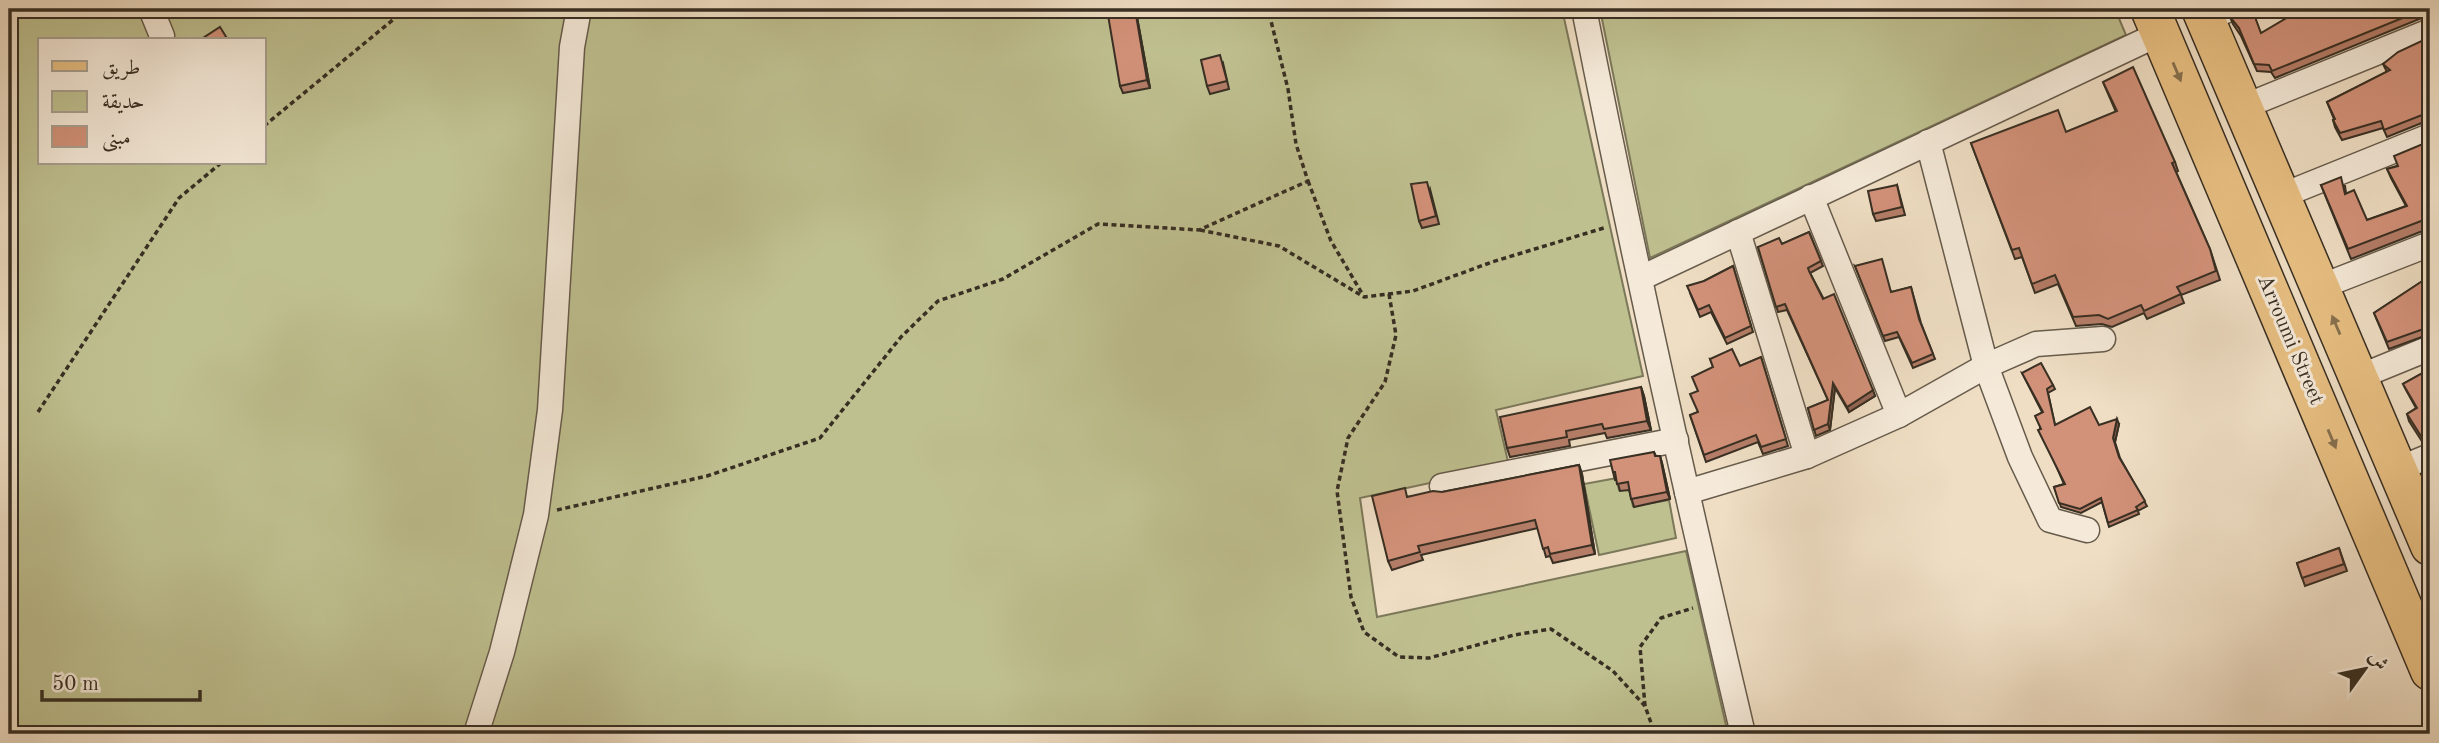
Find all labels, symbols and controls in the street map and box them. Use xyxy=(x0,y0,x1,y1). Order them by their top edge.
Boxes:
legend xyxy=(38,38,266,164)
text: طريق xyxy=(102,58,140,80)
one-way arrow xyxy=(2172,61,2183,82)
text: حديقة xyxy=(102,92,145,114)
text: مبنى xyxy=(102,128,131,152)
street label: Arroumi Street xyxy=(2253,272,2327,408)
one-way arrow xyxy=(2330,315,2342,335)
one-way arrow xyxy=(2327,429,2338,450)
north arrow xyxy=(2330,634,2400,704)
text: ش xyxy=(2364,648,2390,674)
scale bar xyxy=(42,659,200,703)
text: 50 m xyxy=(52,674,99,695)

